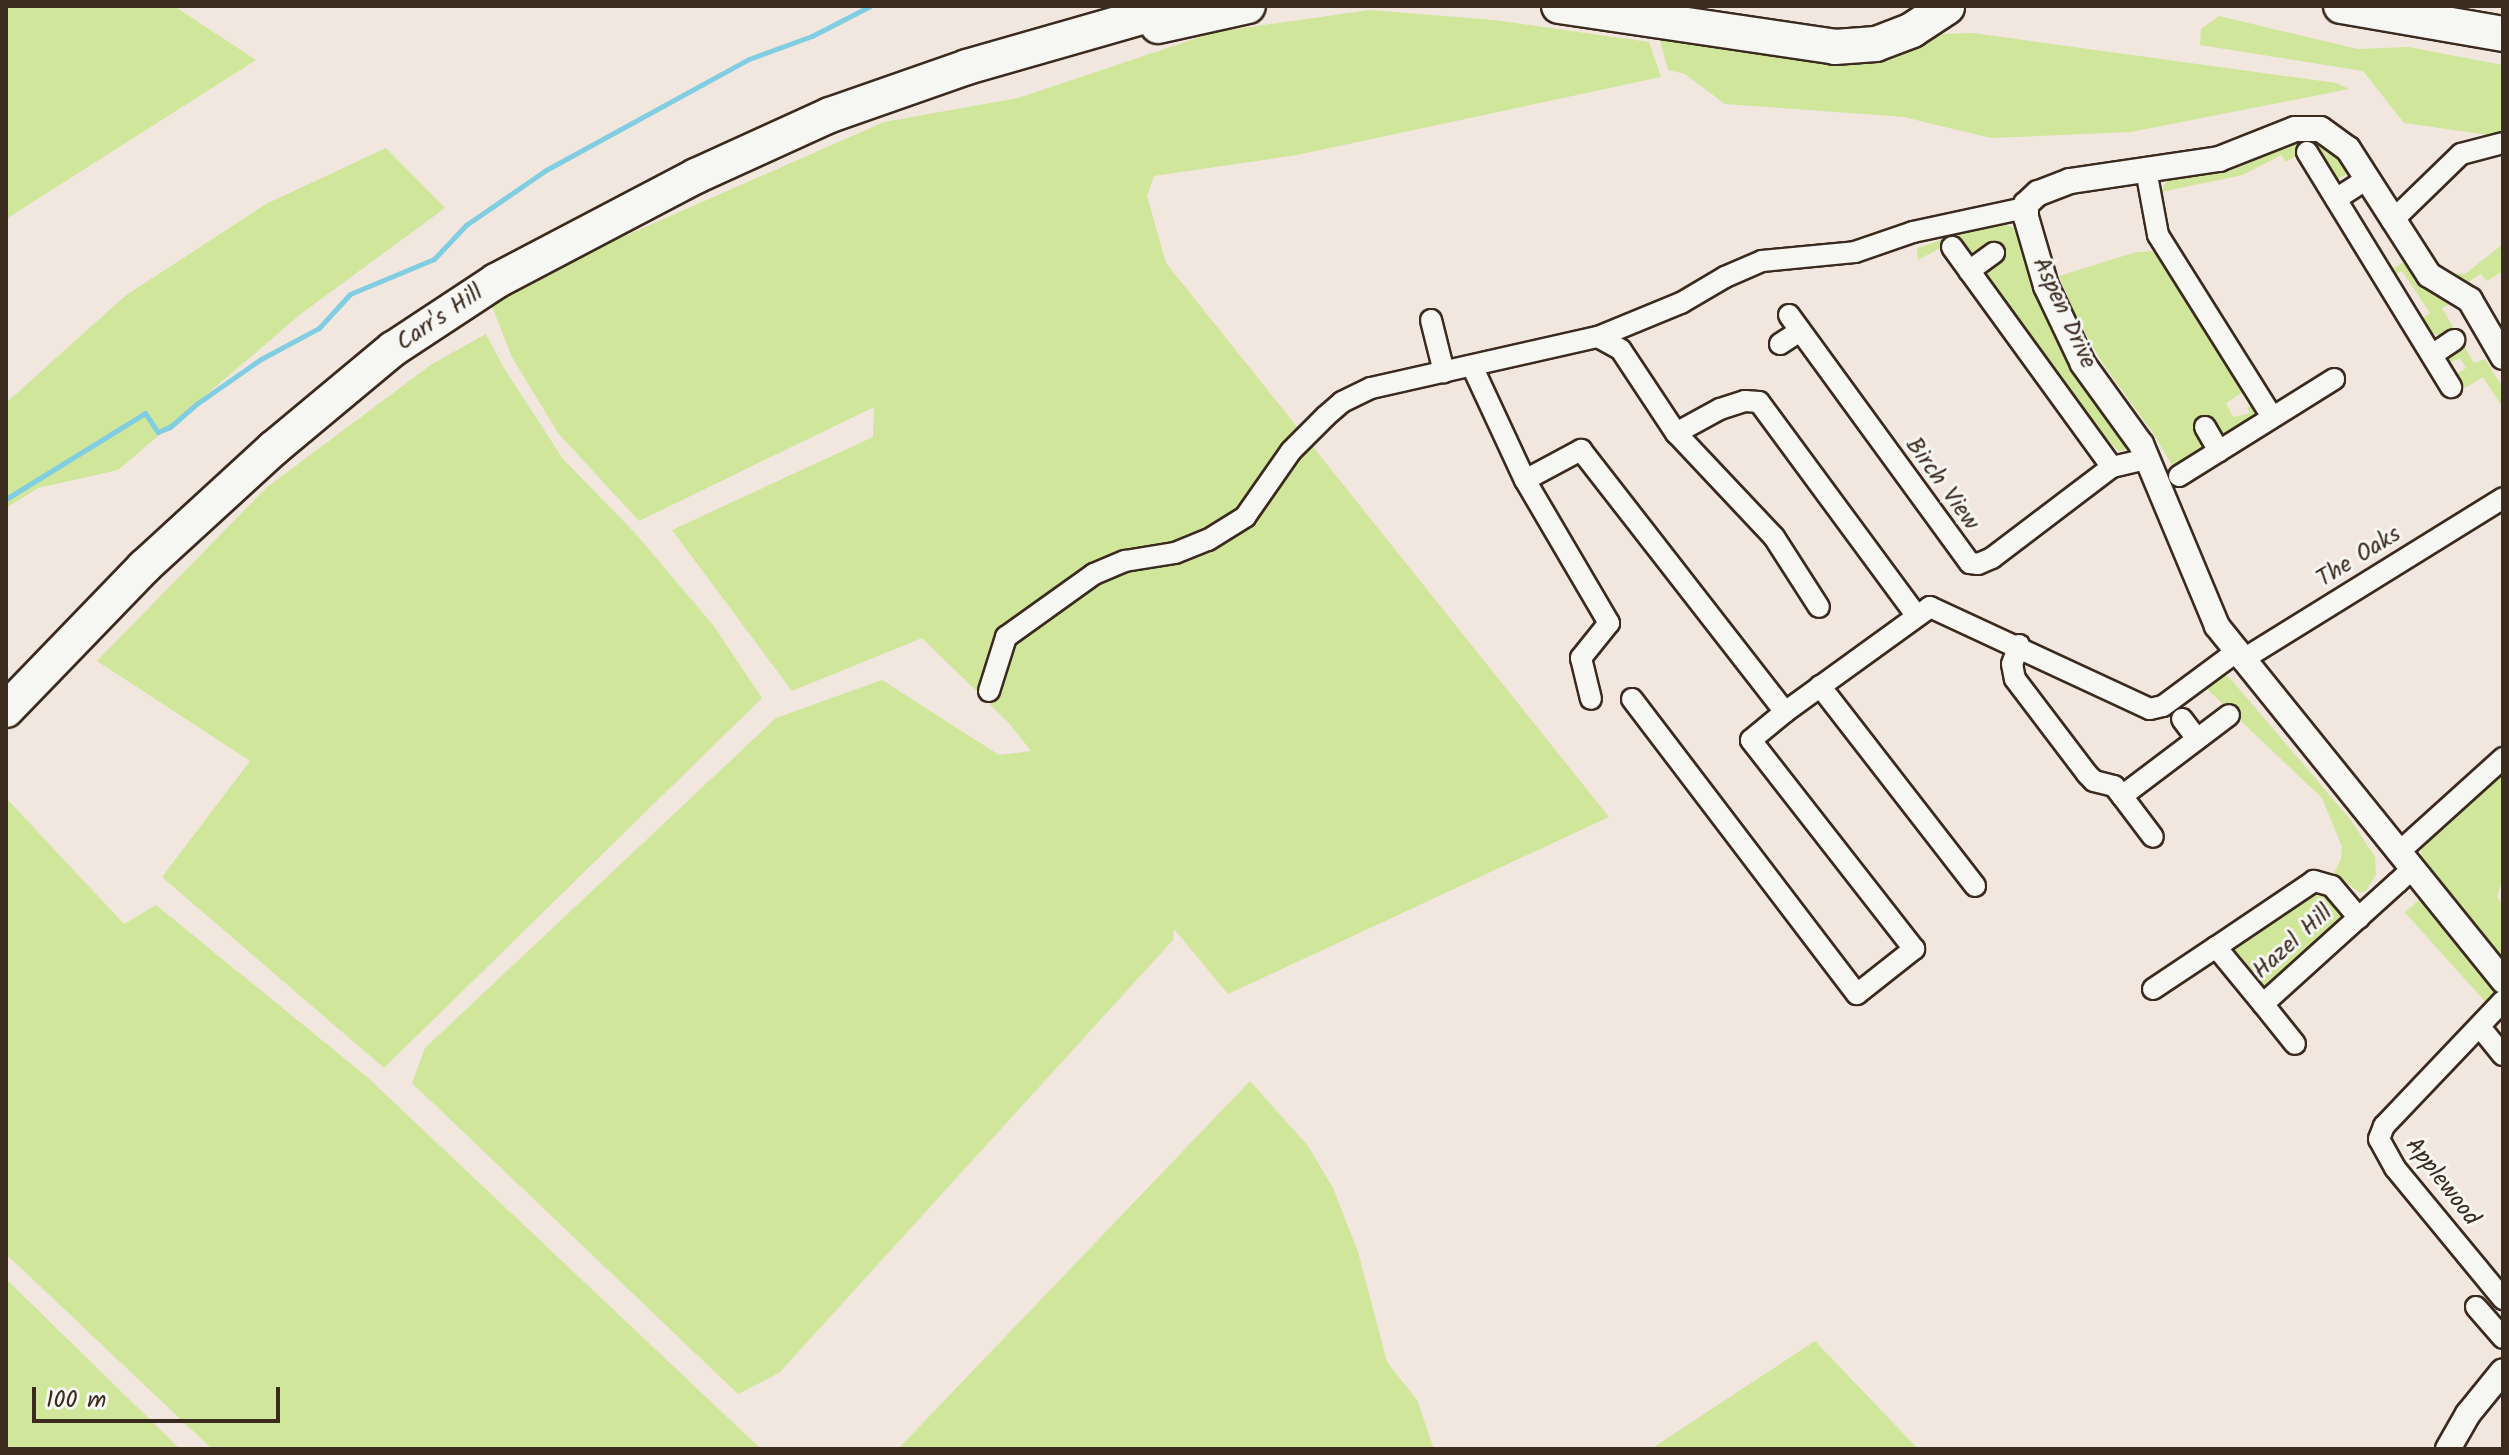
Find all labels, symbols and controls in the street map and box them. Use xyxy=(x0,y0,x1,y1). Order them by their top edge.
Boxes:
street label: Aspen Drive xyxy=(2026,253,2102,373)
street label: Carr's Hill xyxy=(391,279,489,357)
street label: Birch View xyxy=(1899,432,1985,536)
street label: The Oaks xyxy=(2312,520,2406,594)
street label: Hazel Hill xyxy=(2247,899,2339,985)
street label: Applewood xyxy=(2399,1132,2485,1232)
scale bar xyxy=(36,1371,284,1421)
text: 100 m xyxy=(46,1381,106,1420)

